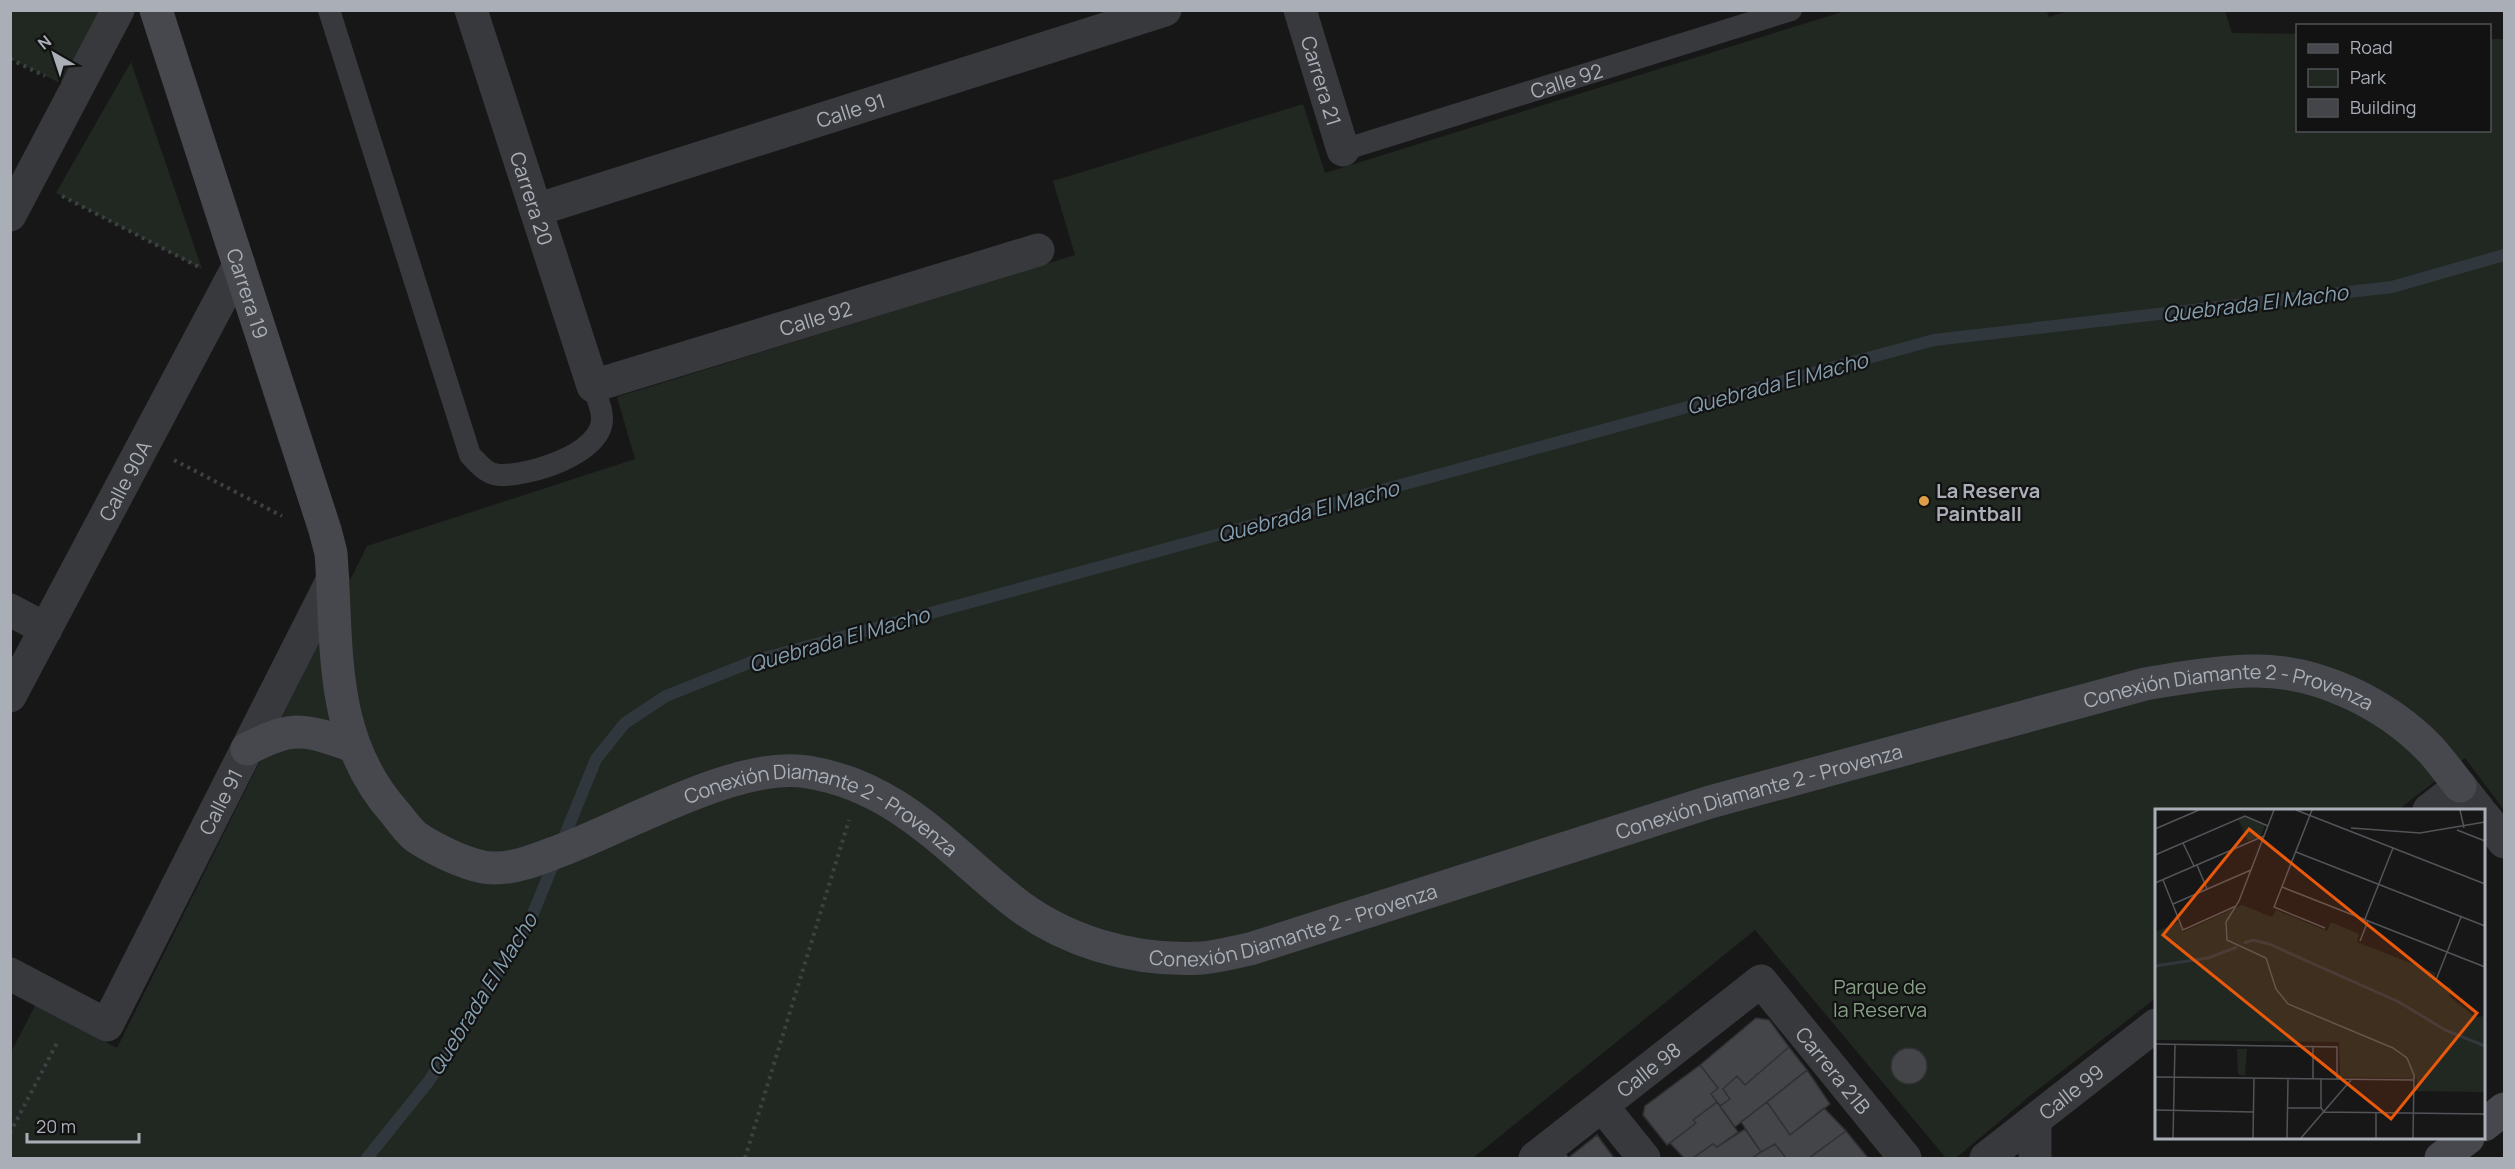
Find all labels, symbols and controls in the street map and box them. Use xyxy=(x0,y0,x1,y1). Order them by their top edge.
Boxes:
north arrow xyxy=(24,24,84,84)
legend xyxy=(2296,24,2491,132)
text: N xyxy=(33,30,56,55)
street label: Carrera 21 xyxy=(1295,33,1348,129)
text: Road xyxy=(2350,35,2393,59)
street label: Calle 92 xyxy=(1527,56,1606,104)
text: Park xyxy=(2350,65,2387,89)
street label: Calle 91 xyxy=(813,86,888,134)
text: Building xyxy=(2350,95,2416,119)
street label: Carrera 20 xyxy=(504,148,560,249)
street label: Carrera 19 xyxy=(221,245,275,342)
water label: Quebrada El Macho xyxy=(2161,278,2351,328)
street label: Calle 92 xyxy=(776,294,855,342)
water label: Quebrada El Macho xyxy=(1683,345,1872,421)
street label: Calle 90A xyxy=(92,435,157,526)
water label: Quebrada El Macho xyxy=(1214,473,1403,549)
place label: La Reserva Paintball xyxy=(1936,477,2040,527)
marker: La Reserva Paintball xyxy=(1917,494,1931,508)
water label: Quebrada El Macho xyxy=(746,599,934,678)
text: Conexión Diamante 2 - Provenza xyxy=(2080,657,2379,716)
street label: Conexión Diamante 2 - Provenza xyxy=(2078,692,2376,722)
street label: Conexión Diamante 2 - Provenza xyxy=(1612,737,1905,845)
street label: Conexión Diamante 2 - Provenza xyxy=(680,757,964,862)
street label: Calle 91 xyxy=(192,764,248,839)
inset map xyxy=(2155,809,2485,1139)
street label: Conexión Diamante 2 - Provenza xyxy=(1148,877,1440,972)
water label: Quebrada El Macho xyxy=(421,906,544,1080)
park label: Parque de la Reserva xyxy=(1833,973,1927,1023)
street label: Carrera 21B xyxy=(1790,1021,1877,1119)
street label: Calle 98 xyxy=(1611,1036,1686,1103)
street label: Calle 99 xyxy=(2033,1058,2109,1125)
scale bar xyxy=(27,1106,140,1144)
text: 20 m xyxy=(36,1114,76,1138)

